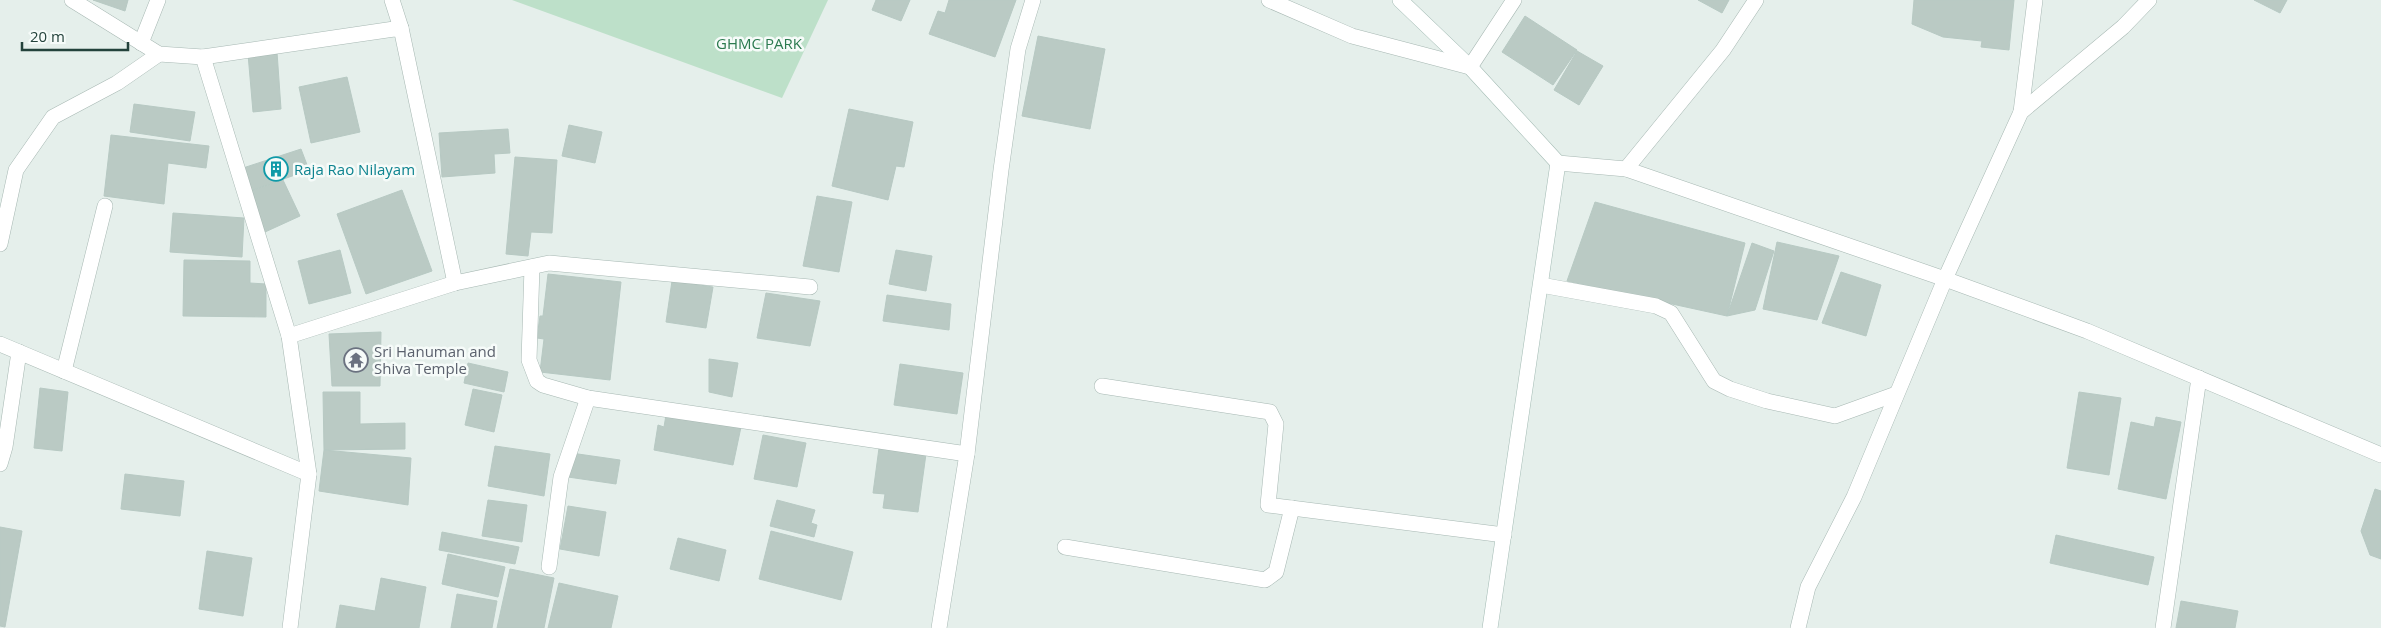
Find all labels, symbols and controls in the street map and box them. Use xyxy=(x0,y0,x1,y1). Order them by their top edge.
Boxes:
scale bar xyxy=(22,20,129,52)
text: 20 m xyxy=(30,26,65,46)
park label: GHMC PARK xyxy=(716,33,803,53)
building icon: Raja Rao Nilayam xyxy=(263,156,289,182)
place label: Raja Rao Nilayam xyxy=(294,159,415,179)
place label: Sri Hanuman and Shiva Temple xyxy=(374,341,496,378)
temple icon: Sri Hanuman and Shiva Temple xyxy=(343,347,369,373)

